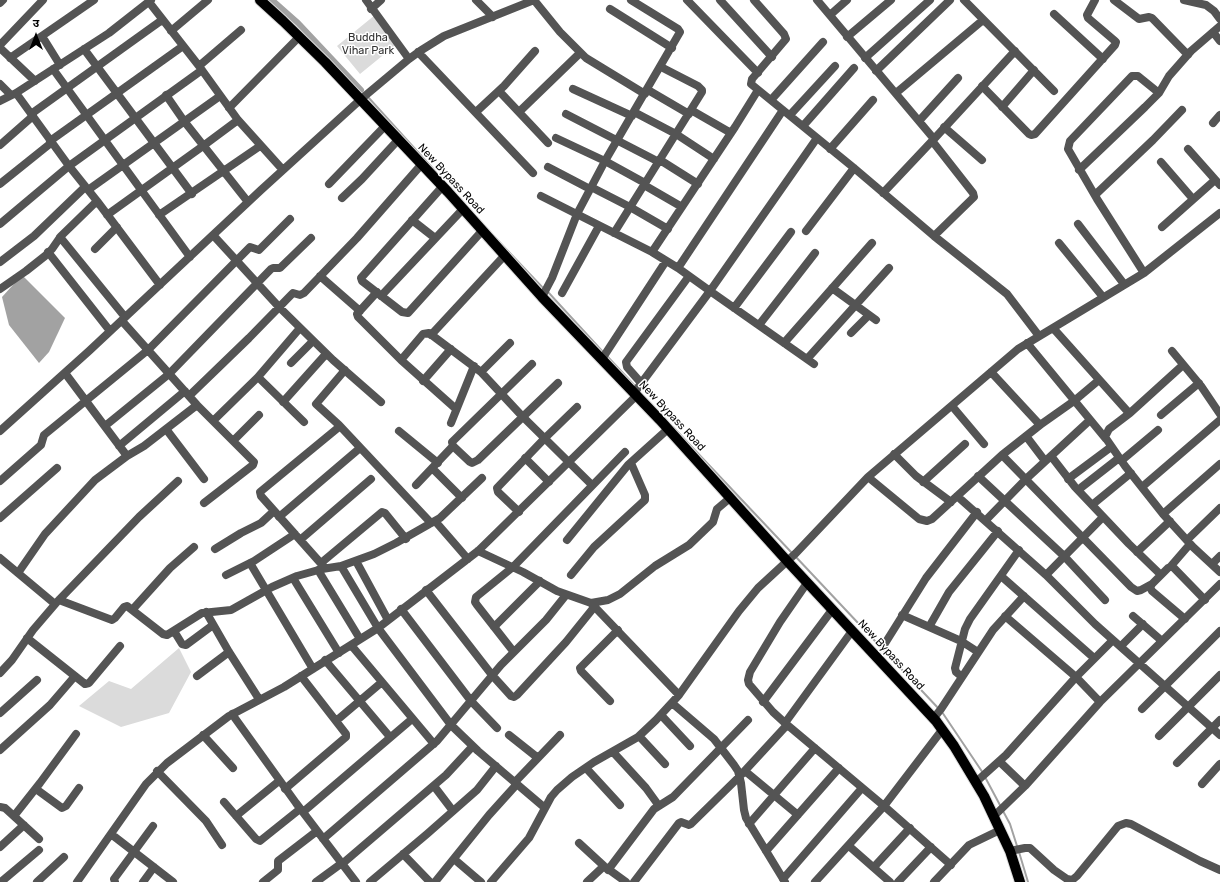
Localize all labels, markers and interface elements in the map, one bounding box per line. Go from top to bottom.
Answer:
north arrow [16,16,56,56]
text: उ [33,17,39,30]
park label: Buddha Vihar Park [342,31,394,57]
street label: New Bypass Road [415,141,487,217]
street label: New Bypass Road [636,378,708,454]
street label: New Bypass Road [855,617,927,693]

